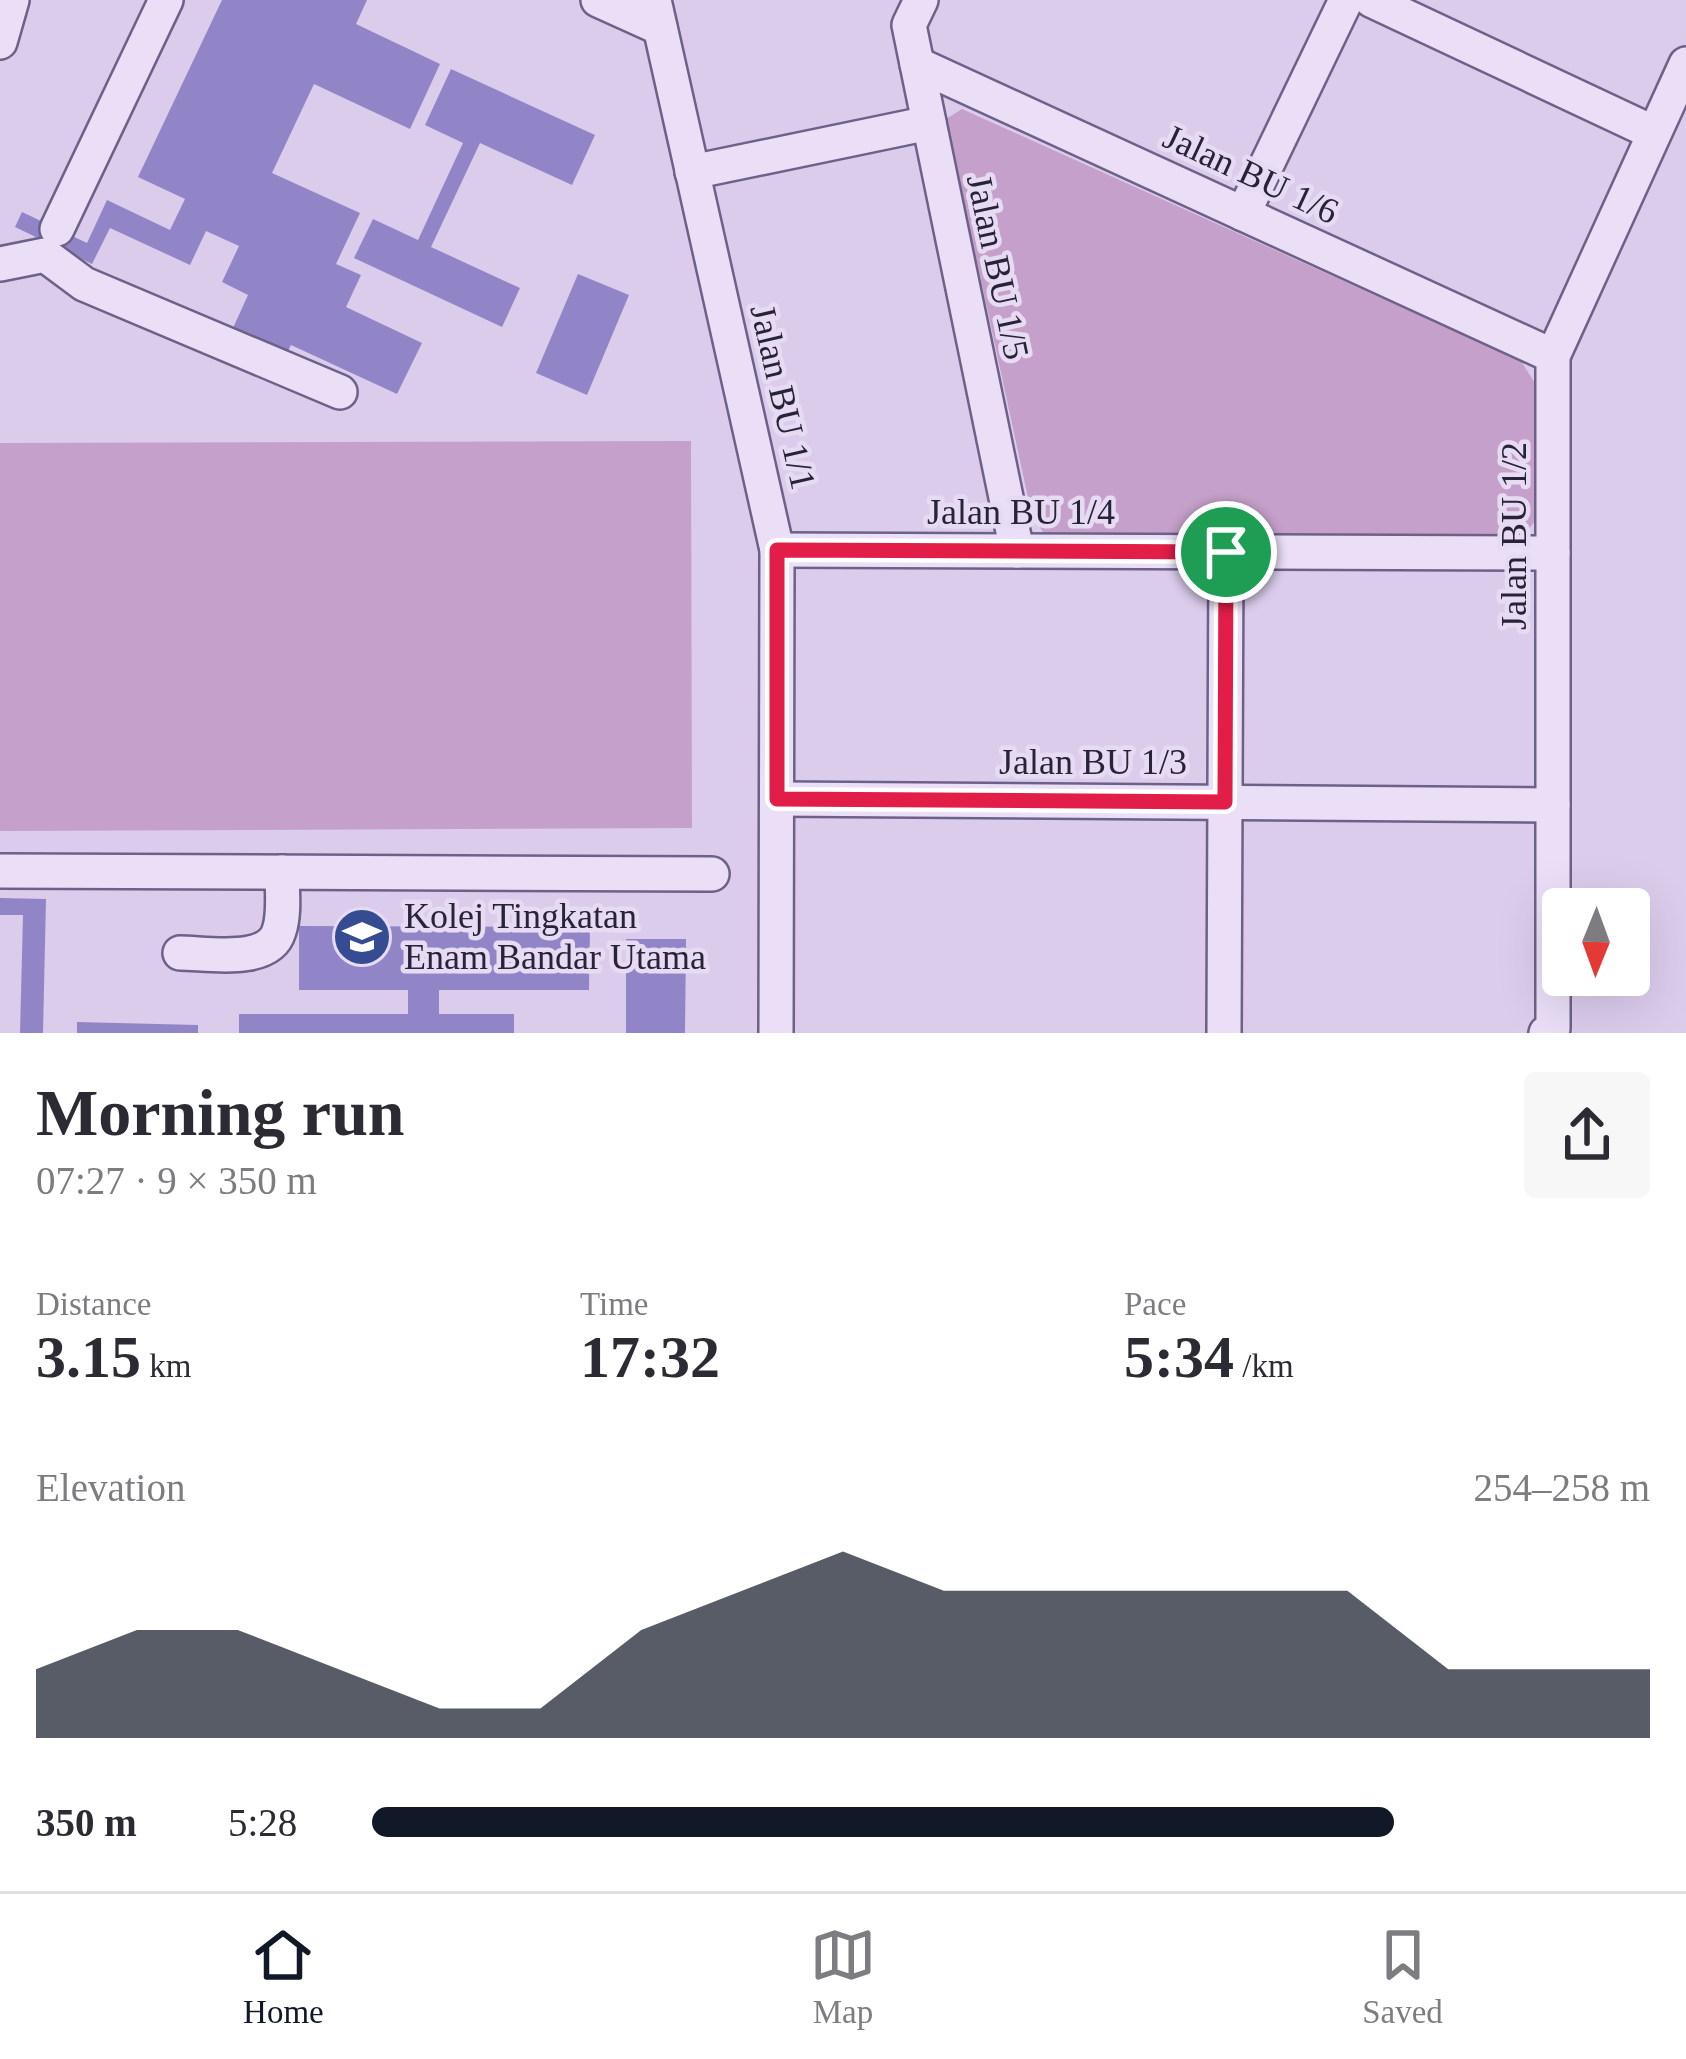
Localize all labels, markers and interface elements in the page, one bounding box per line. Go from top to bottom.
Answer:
street label: Jalan BU 1/6 [1157,116,1345,232]
street label: Jalan BU 1/5 [959,171,1037,363]
street label: Jalan BU 1/1 [742,301,824,493]
street label: Jalan BU 1/2 [1494,442,1534,630]
street label: Jalan BU 1/4 [927,492,1115,532]
pin [1175,501,1277,603]
icon: arrive [1193,519,1259,585]
street label: Jalan BU 1/3 [999,742,1187,782]
north arrow [1542,888,1650,996]
map controls [1542,888,1650,996]
place label: Kolej Tingkatan Enam Bandar Utama [404,896,706,977]
school or university icon: Kolej Tingkatan Enam Bandar Utama [331,906,393,968]
button: share [1524,1072,1650,1198]
text: Morning run [36,1076,405,1149]
text: 07:27 · 9 × 350 m [36,1159,317,1202]
text: Distance [36,1286,151,1322]
text: Time [580,1286,648,1322]
text: Pace [1124,1286,1186,1322]
text: 3.15 [36,1324,141,1390]
text: 17:32 [580,1324,720,1390]
text: 5:34 [1124,1324,1234,1390]
text: km [141,1348,191,1384]
text: /km [1234,1348,1294,1384]
text: Elevation [36,1466,185,1509]
text: 254–258 m [1473,1466,1650,1509]
text: 350 m [36,1801,137,1844]
text: 5:28 [228,1801,297,1844]
tab: Home [243,1922,324,2031]
tab: Map [810,1922,876,2031]
tab: Saved [1362,1922,1443,2031]

